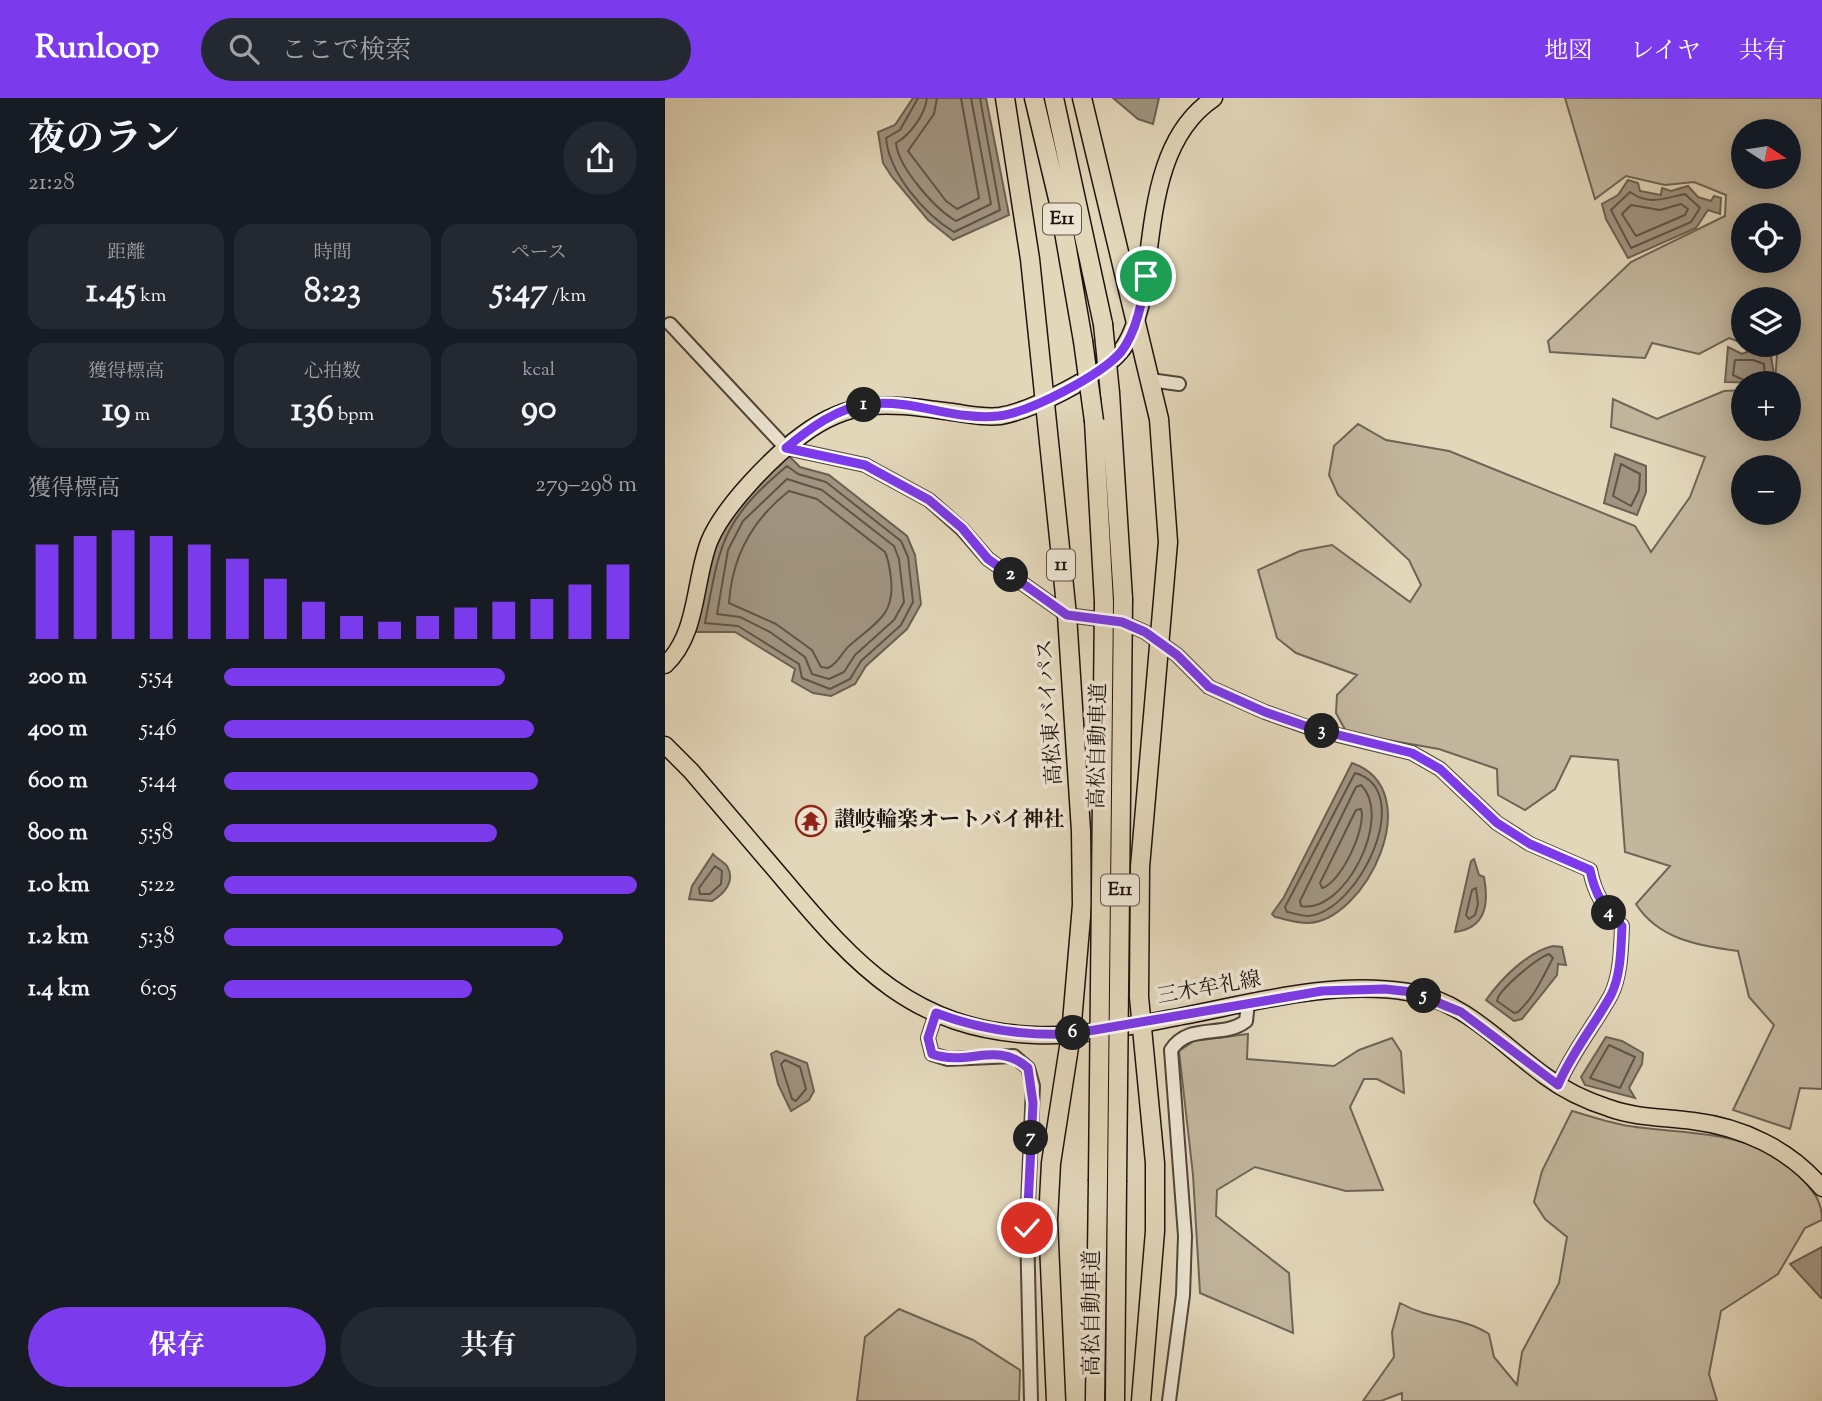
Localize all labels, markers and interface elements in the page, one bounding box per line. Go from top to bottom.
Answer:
search box [201,18,691,81]
text: Runloop [35,25,159,73]
icon: search [225,30,263,68]
text: ここで検索 [281,33,411,70]
text: 地図 [1544,35,1592,69]
text: レイヤ [1630,35,1701,69]
text: 共有 [1739,35,1787,69]
text: 夜のラン [28,114,180,168]
north arrow [1731,119,1801,189]
map controls [1731,119,1801,525]
button: share [563,121,637,195]
text: 21:28 [28,167,75,200]
road number: E11 [1043,203,1081,234]
button: locate [1731,203,1801,273]
text: 距離 [107,240,145,267]
text: 時間 [313,240,352,267]
text: ペース [511,240,567,267]
pin [1116,246,1176,306]
icon: arrive [1127,257,1165,295]
text: 1.45 [86,267,136,318]
text: 8:23 [304,267,361,318]
text: 5:47 [491,267,548,318]
text: km [136,283,166,310]
text: /km [548,283,586,310]
button: layers [1731,287,1801,357]
text: kcal [522,357,555,384]
text: 獲得標高 [88,359,164,386]
text: 心拍数 [304,359,361,386]
button: + [1731,371,1801,441]
text: 90 [521,384,557,435]
text: 19 [102,386,131,437]
text: 136 [291,386,334,437]
pin: 1 [847,388,881,422]
text: 1 [860,391,867,418]
text: m [131,402,150,429]
text: bpm [334,402,374,429]
button: − [1731,455,1801,525]
text: 279–298 m [535,469,637,502]
text: 獲得標高 [28,473,120,506]
road number: 11 [1047,550,1075,580]
pin: 2 [993,558,1029,592]
text: 2 [1006,561,1015,588]
street label: 高松東バイパス [1031,638,1071,786]
text: 200 m [28,661,87,694]
text: 5:54 [140,661,173,694]
street label: 高松自動車道 [1083,683,1115,809]
text: 400 m [28,713,88,746]
text: 5:46 [140,713,177,746]
pin: 3 [1305,714,1339,748]
text: 3 [1318,717,1325,744]
text: 600 m [28,765,88,798]
text: 5:44 [140,765,177,798]
temple icon: 讃岐輪楽オートバイ神社 [794,804,828,838]
place label: 讃岐輪楽オートバイ神社 [834,806,1065,836]
text: 800 m [28,817,88,850]
text: 5:58 [140,817,173,850]
text: 1.0 km [28,869,90,902]
text: 5:22 [140,869,175,902]
road number: E11 [1101,874,1139,905]
pin: 4 [1591,896,1627,930]
text: 4 [1604,899,1613,926]
text: 1.2 km [28,921,89,954]
text: 5:38 [140,921,175,954]
street label: 三木牟礼線 [1155,965,1263,1013]
text: 1.4 km [28,973,90,1006]
text: 6:05 [140,973,177,1006]
pin: 5 [1407,978,1441,1014]
text: 5 [1420,982,1427,1009]
pin: 6 [1055,1016,1091,1051]
text: 6 [1068,1019,1077,1046]
pin: 7 [1013,1121,1049,1156]
text: 7 [1026,1124,1035,1151]
pin [997,1198,1057,1258]
icon: check [1008,1209,1046,1247]
street label: 高松自動車道 [1078,1250,1108,1376]
button: 保存 [28,1307,326,1387]
button: 共有 [340,1307,637,1387]

